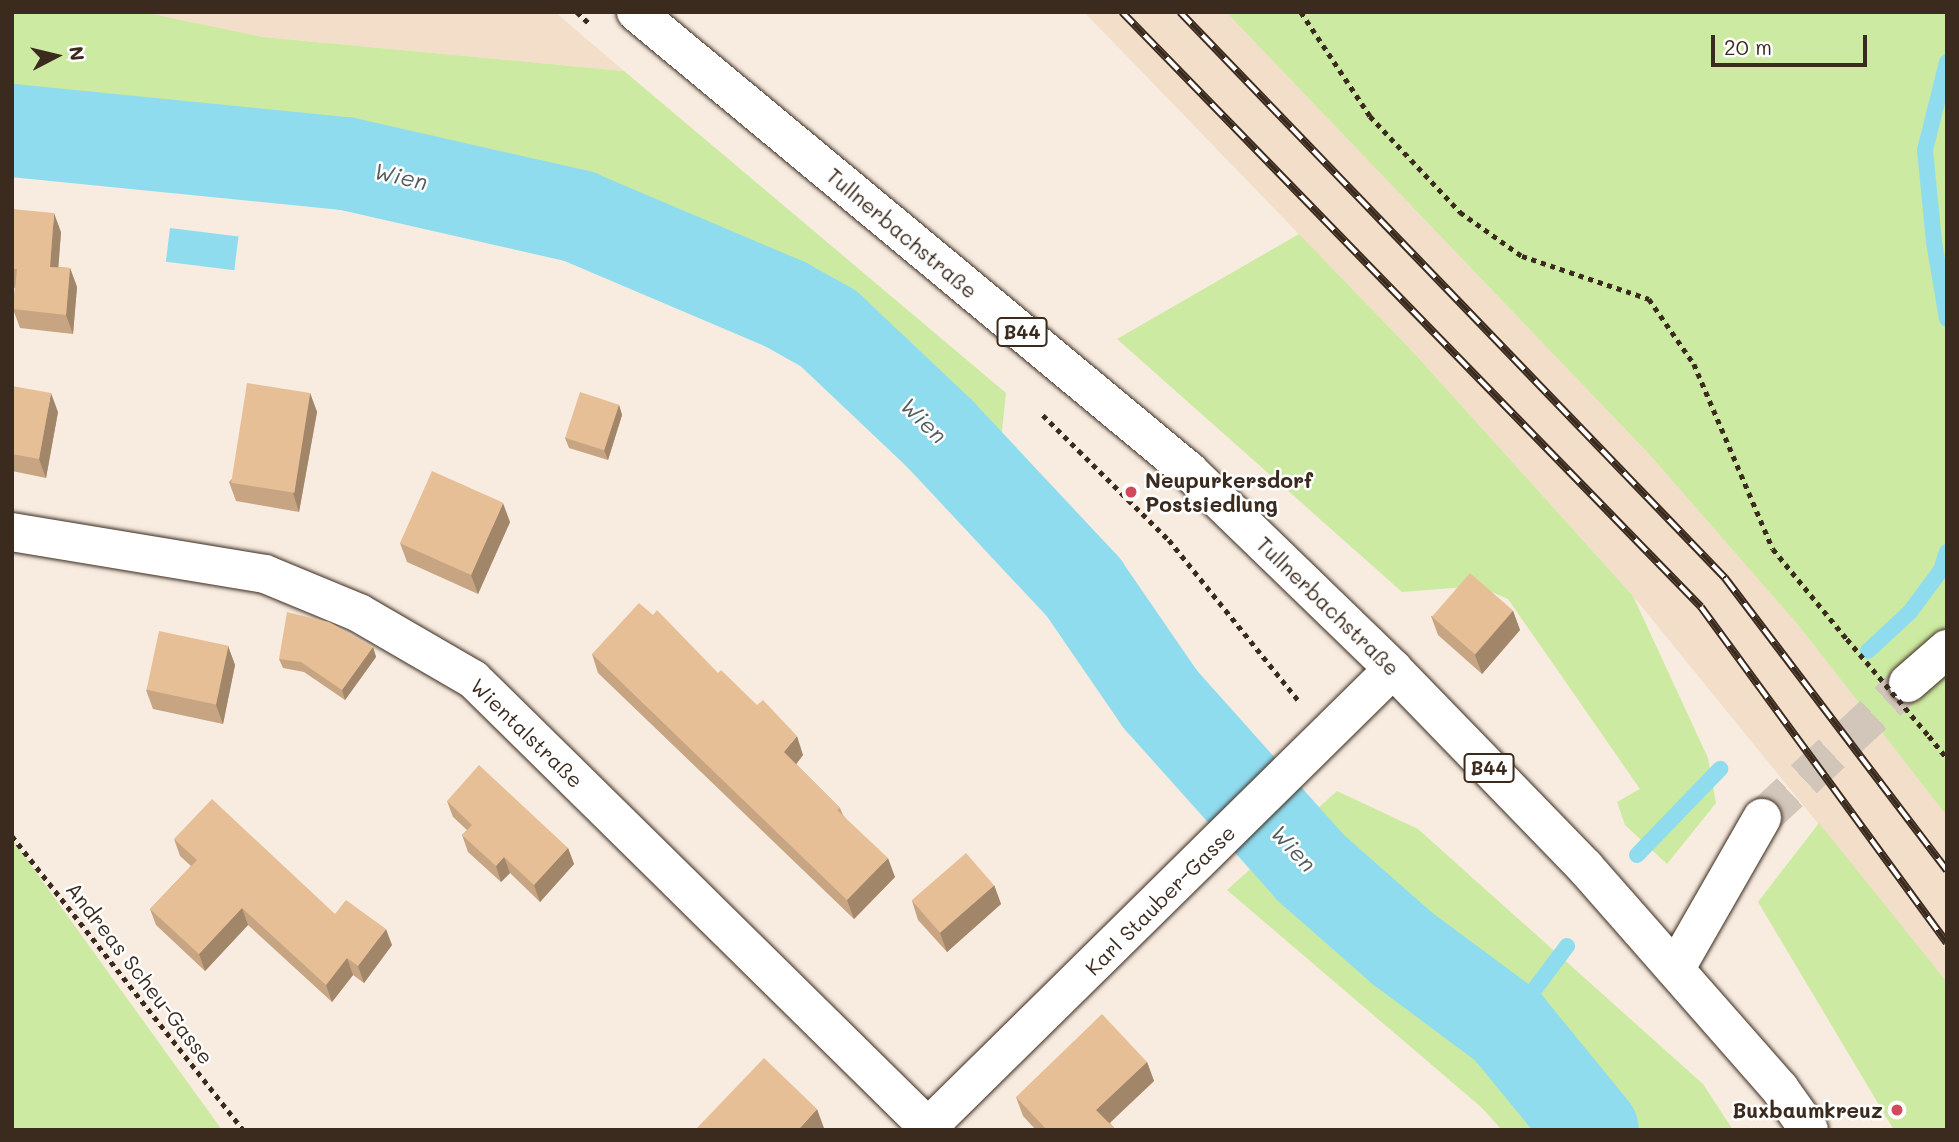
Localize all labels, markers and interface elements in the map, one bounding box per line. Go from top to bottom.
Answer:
north arrow [21,21,91,91]
scale bar [1714,21,1870,65]
text: 20 m [1724,33,1772,60]
text: N [64,45,91,62]
water label: Wien [371,156,431,196]
street label: Tullnerbachstraße [822,163,982,303]
road number: B44 [996,316,1048,348]
water label: Wien [895,391,953,449]
place label: Neupurkersdorf Postsiedlung [1145,467,1313,517]
marker: Neupurkersdorf Postsiedlung [1123,484,1139,500]
street label: Tullnerbachstraße [1251,531,1405,681]
street label: Wientalstraße [466,673,588,793]
road number: B44 [1463,752,1515,783]
water label: Wien [1265,819,1323,877]
street label: Karl Stauber-Gasse [1080,820,1240,980]
street label: Andreas Scheu-Gasse [61,877,219,1069]
place label: Buxbaumkreuz [1732,1097,1883,1123]
marker: Buxbaumkreuz [1889,1102,1905,1118]

